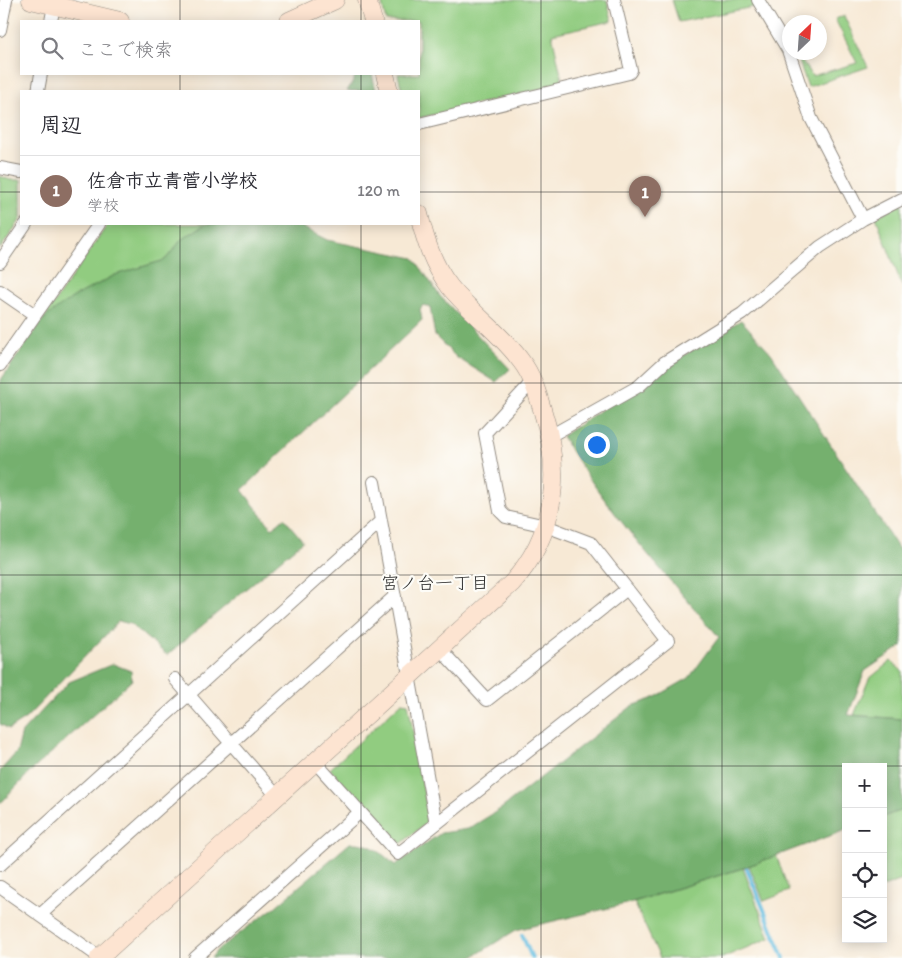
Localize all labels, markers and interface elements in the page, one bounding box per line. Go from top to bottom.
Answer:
north arrow [782,15,827,60]
search box [20,20,420,75]
icon: search [38,34,66,62]
text: ここで検索 [78,38,173,61]
text: 周辺 [40,112,82,137]
text: 佐倉市立青菅小学校 [87,169,258,192]
pin: 1 [629,176,661,217]
text: 1 [52,181,60,200]
text: 120 m [357,181,400,200]
text: 学校 [87,196,119,215]
your location [584,432,610,458]
district label: 宮ノ台一丁目 [381,572,489,594]
map controls [842,763,887,943]
button: + [842,763,887,808]
button: − [842,808,887,853]
button: locate [842,853,887,898]
button: layers [842,898,887,943]

